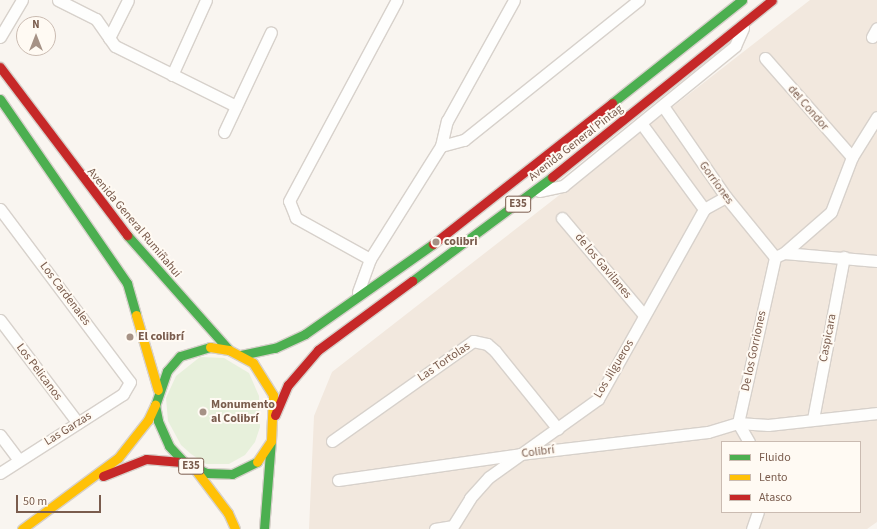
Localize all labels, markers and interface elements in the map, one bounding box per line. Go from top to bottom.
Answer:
north arrow [16,16,56,56]
text: N [32,17,40,32]
street label: del Condor [784,82,832,134]
street label: Avenida General Pintag [526,102,626,184]
street label: Gorriones [696,159,736,207]
street label: Avenida General Rumiñahui [84,165,184,281]
road number: E35 [505,195,531,213]
street label: de los Gavilanes [572,230,634,302]
place label: colibri [444,235,478,249]
marker: colibri [431,237,441,247]
street label: Los Cardenales [36,259,94,329]
street label: De los Gorriones [738,309,770,393]
street label: Caspicara [816,313,840,363]
place label: El colibrí [138,330,184,344]
marker: El colibrí [125,332,135,342]
street label: Los Jilgueros [591,337,637,401]
street label: Las Tortolas [415,339,473,385]
street label: Los Pelicanos [13,341,65,403]
place label: Monumento al Colibrí [211,398,275,426]
marker: Monumento al Colibrí [198,407,208,417]
street label: Las Garzas [42,409,94,449]
legend [721,441,861,513]
street label: Colibrí [521,443,555,461]
text: Fluido [759,449,791,466]
road number: E35 [178,457,204,475]
text: Lento [759,469,788,486]
scale bar [18,487,103,513]
text: Atasco [759,489,792,506]
text: 50 m [23,493,47,510]

